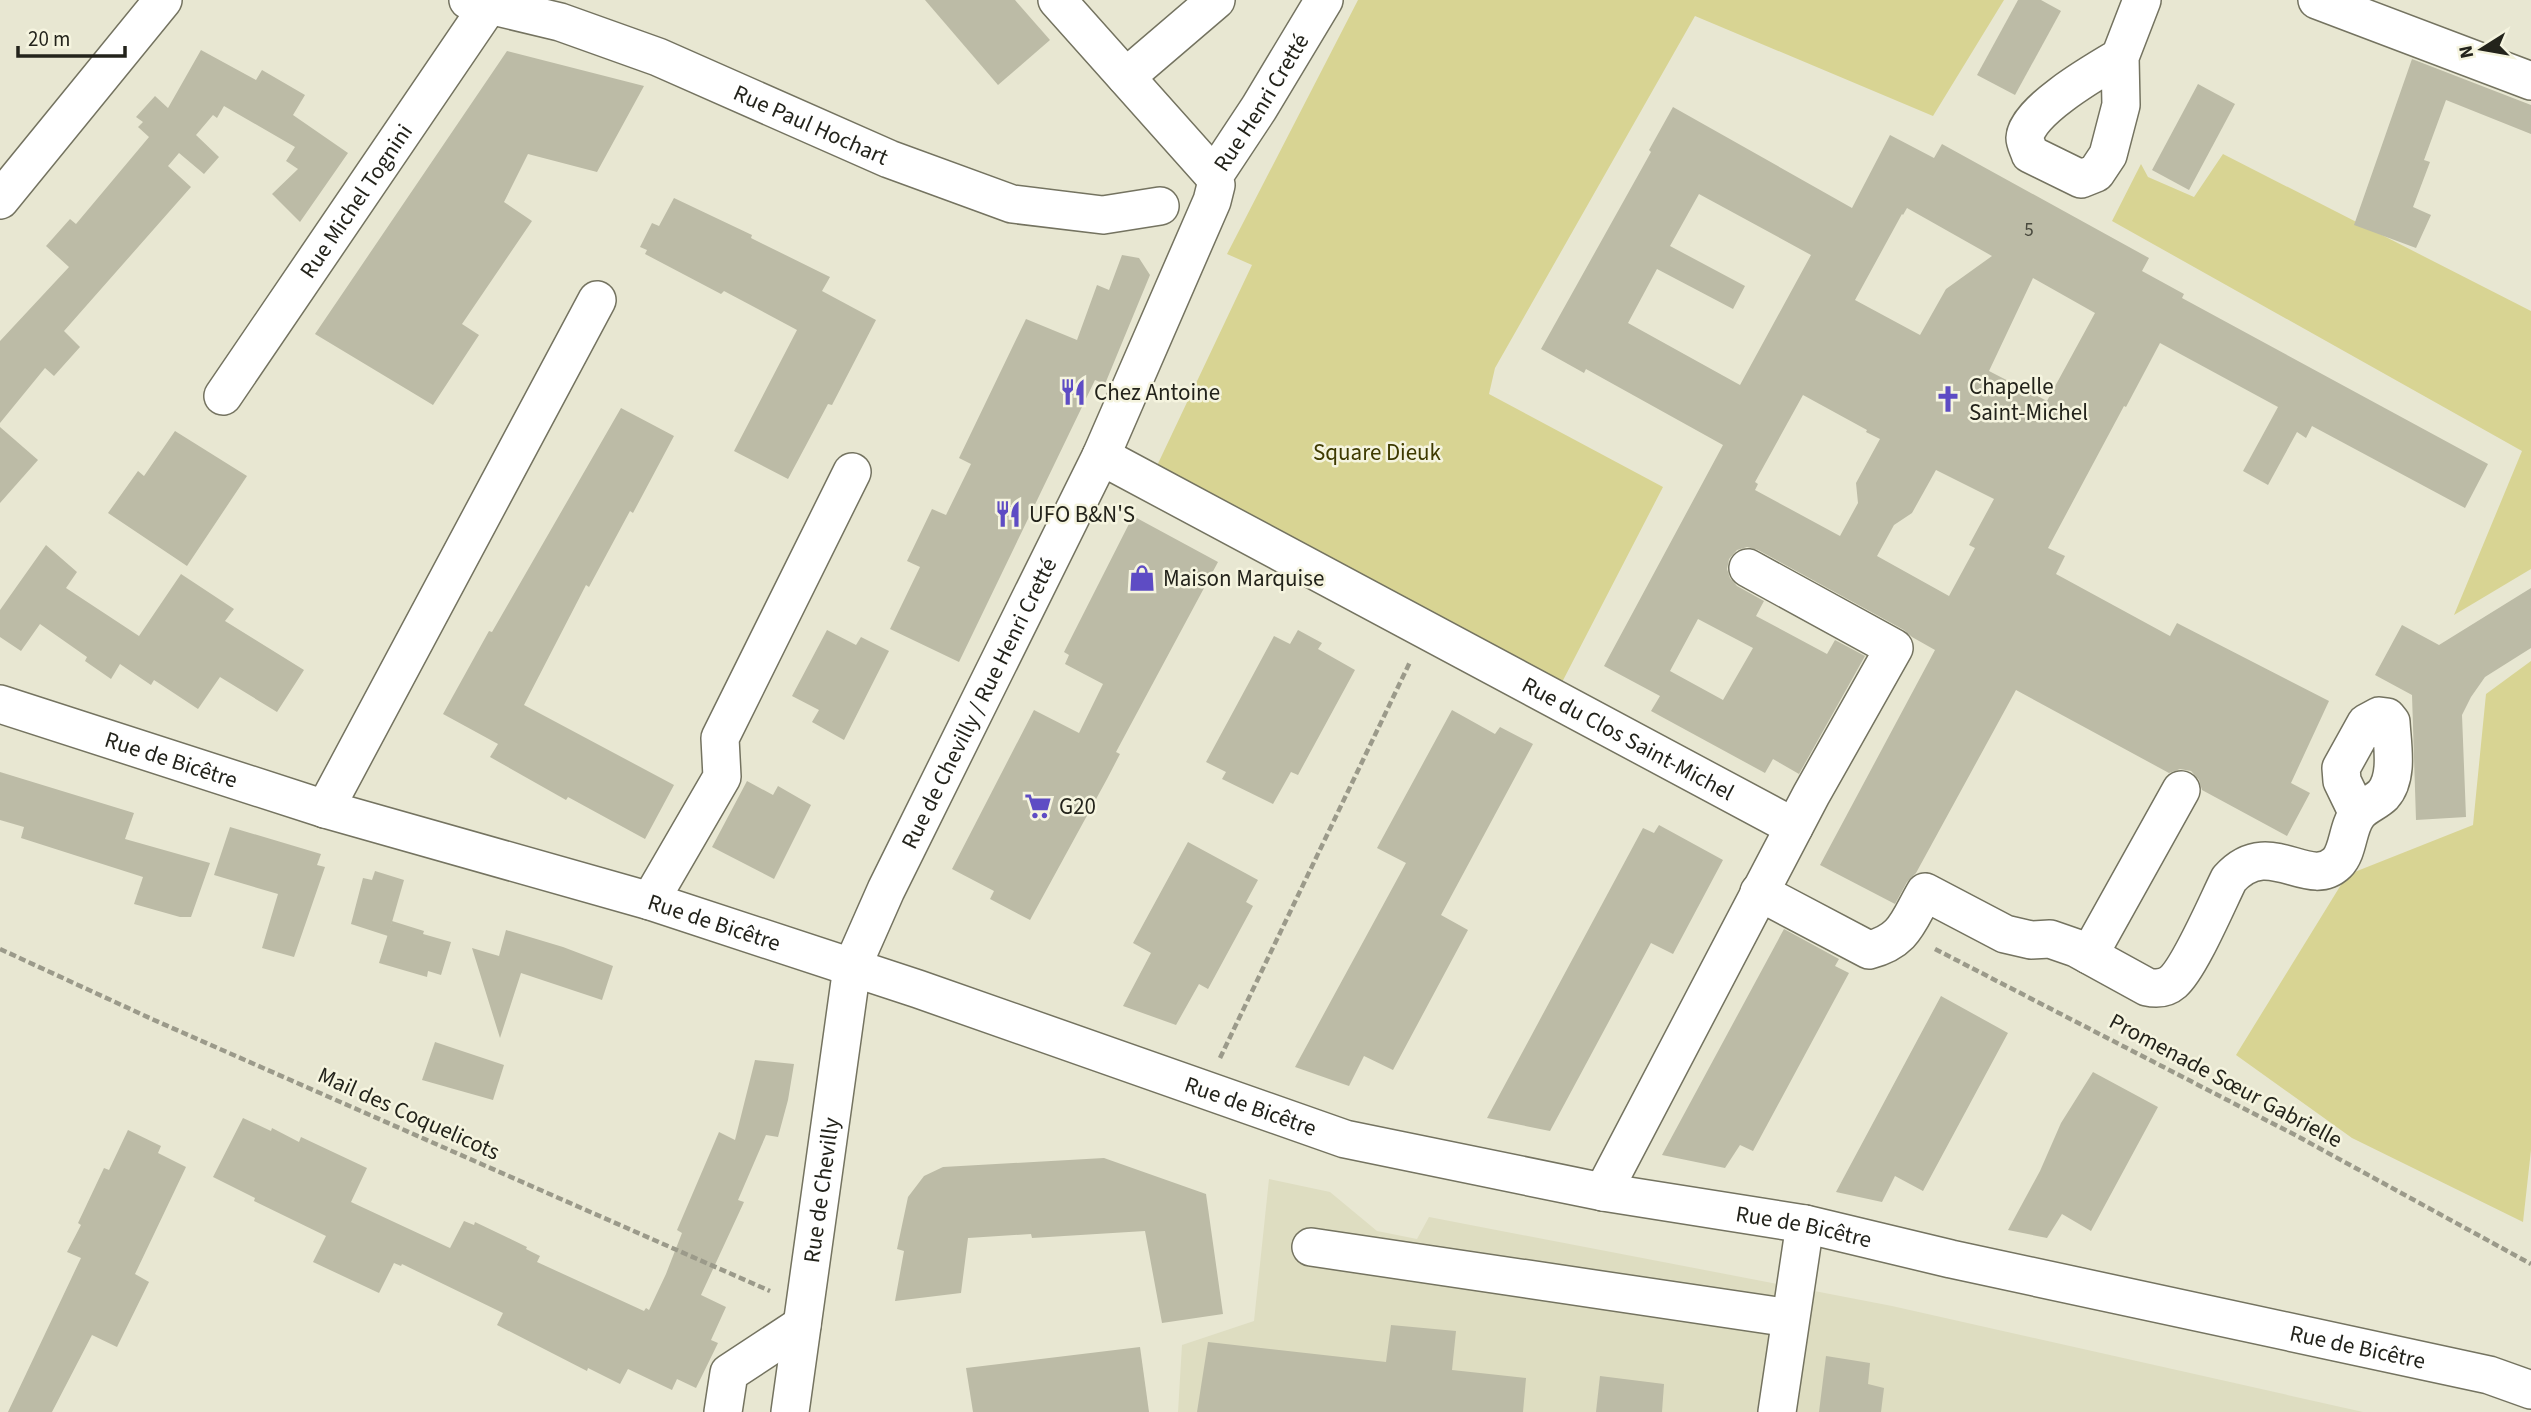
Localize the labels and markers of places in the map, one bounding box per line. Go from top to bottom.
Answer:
place label: Chapelle Saint-Michel [1969,370,2088,429]
place label: Chez Antoine [1094,376,1220,409]
restaurant icon: Chez Antoine [1058,377,1088,407]
church icon: Chapelle Saint-Michel [1933,384,1963,414]
place label: UFO B&N'S [1029,498,1135,531]
restaurant icon: UFO B&N'S [993,499,1023,529]
place label: Maison Marquise [1163,562,1324,595]
shop icon: Maison Marquise [1127,563,1157,593]
place label: G20 [1059,790,1096,823]
supermarket icon: G20 [1023,791,1053,821]

